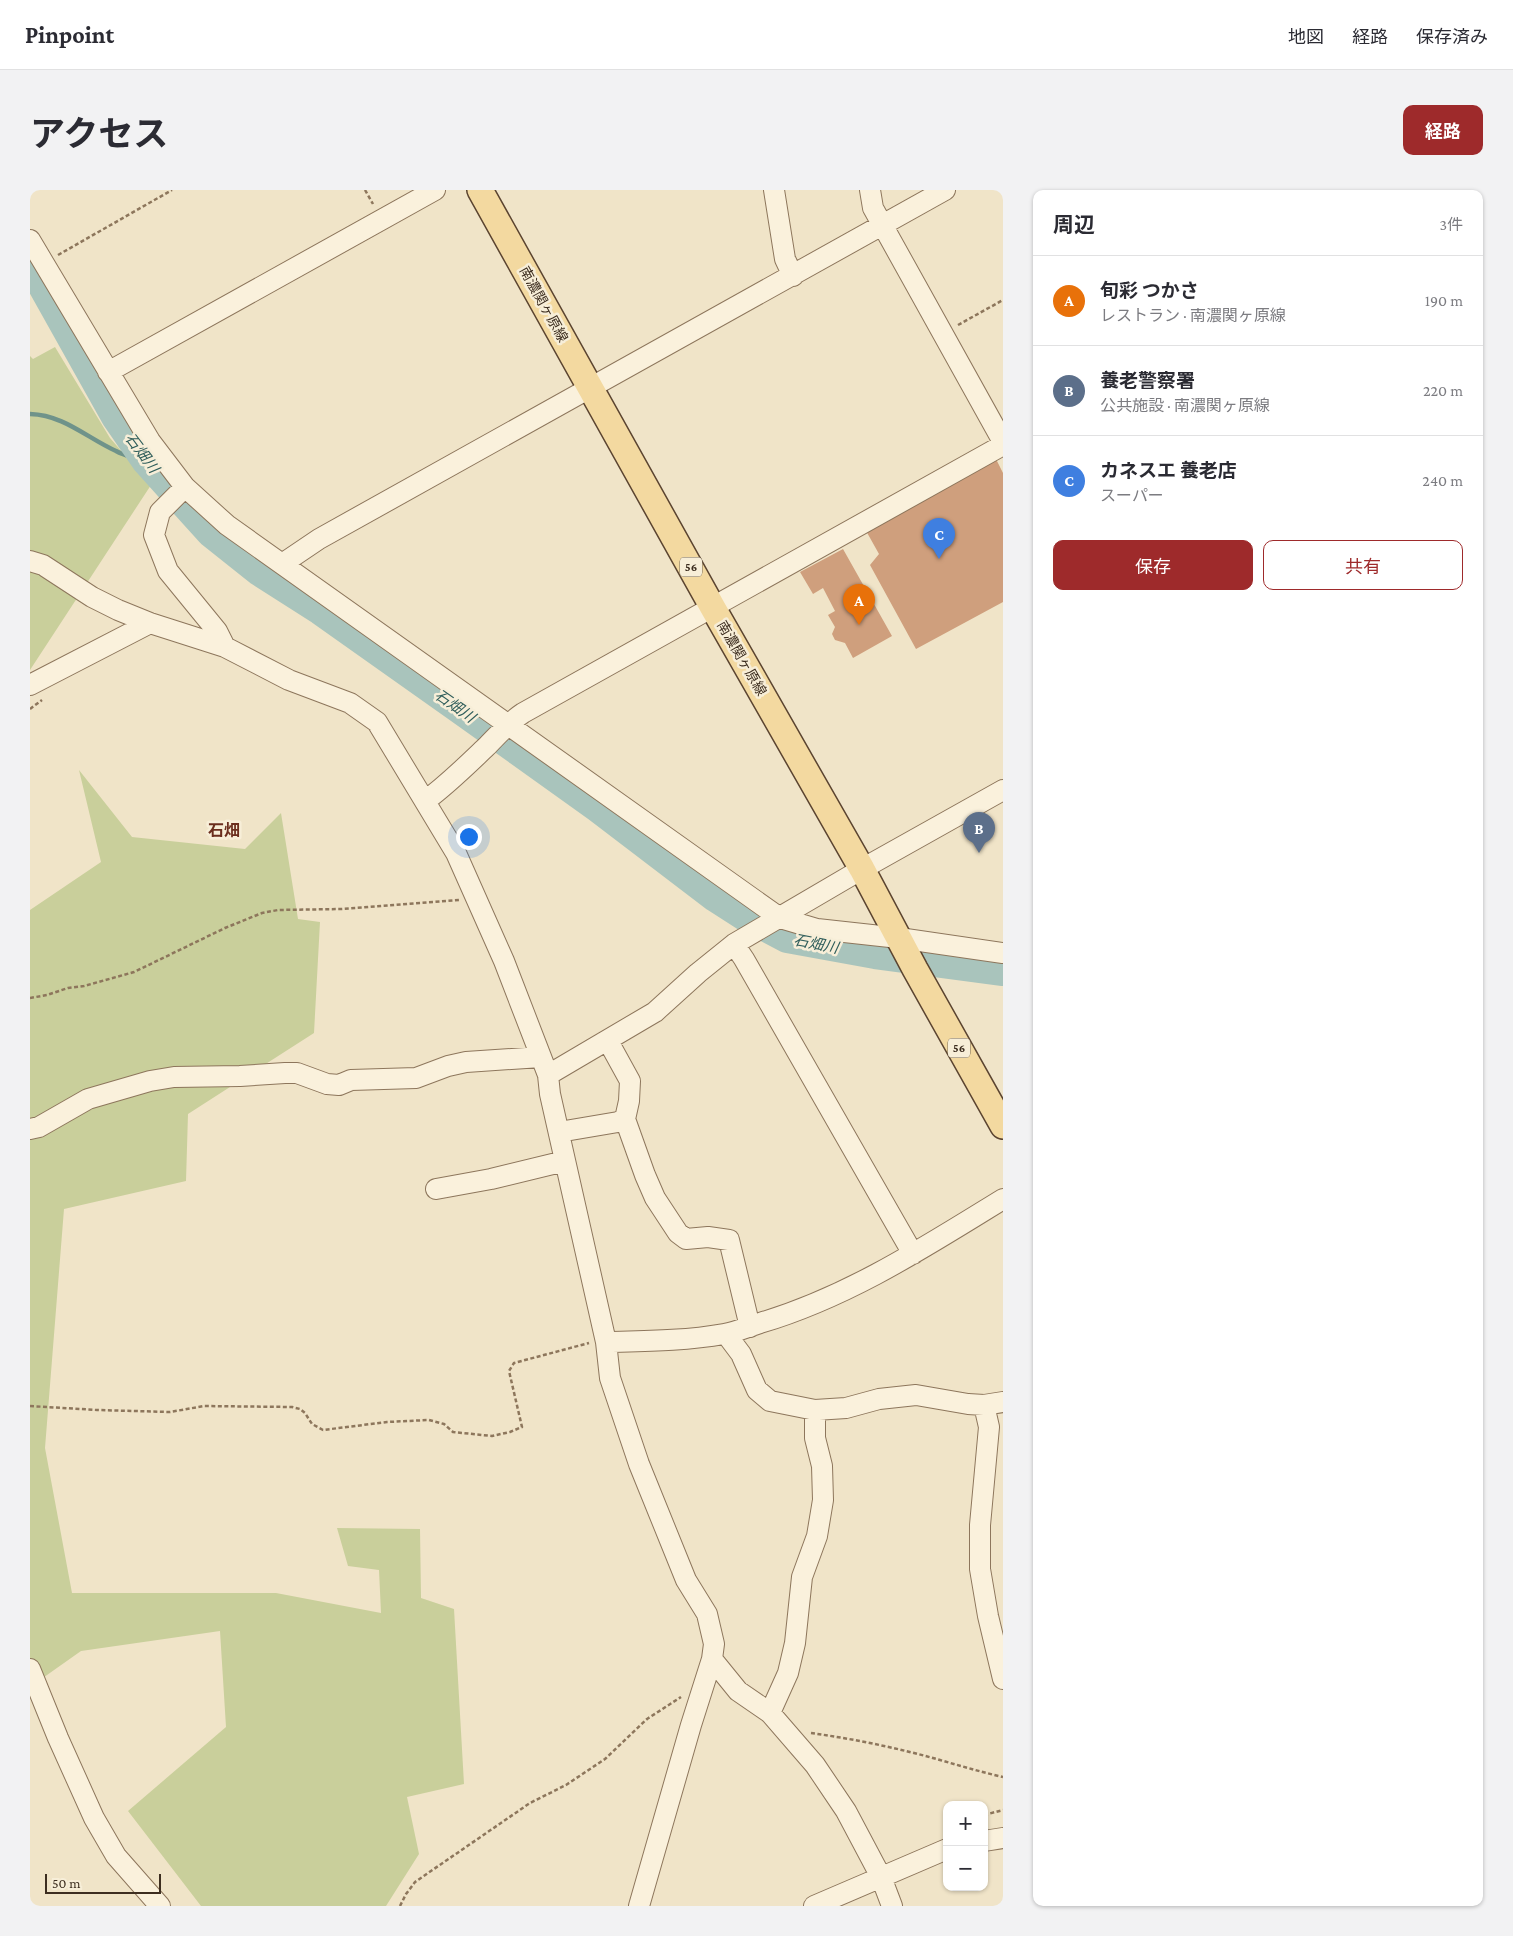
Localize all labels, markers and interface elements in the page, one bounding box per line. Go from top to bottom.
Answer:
text: Pinpoint [25,21,114,48]
text: 地図 [1288,27,1324,47]
text: 経路 [1352,27,1388,47]
text: 保存済み [1416,27,1488,47]
button: 経路 [1403,105,1483,155]
text: アクセス [30,115,168,154]
text: 周辺 [1053,213,1095,237]
text: 3件 [1439,216,1463,233]
street label: 南濃関ヶ原線 [517,263,571,345]
text: 旬彩 つかさ [1100,280,1199,301]
text: A [1064,292,1074,309]
text: 190 m [1425,292,1463,309]
text: レストラン · 南濃関ヶ原線 [1100,307,1286,324]
text: 養老警察署 [1100,370,1195,391]
text: B [1064,382,1074,399]
text: 220 m [1423,382,1463,399]
text: 公共施設 · 南濃関ヶ原線 [1100,397,1270,414]
water label: 石畑川 [122,430,163,477]
text: カネスエ 養老店 [1100,460,1237,481]
text: C [1064,472,1074,489]
text: 240 m [1422,472,1463,489]
text: スーパー [1100,487,1164,504]
pin: C [923,518,955,559]
button: 保存 [1053,540,1253,590]
button: 共有 [1263,540,1463,590]
road number: 56 [680,558,702,577]
pin: A [843,584,875,625]
street label: 南濃関ヶ原線 [714,618,770,698]
water label: 石畑川 [432,687,480,727]
pin: B [963,812,995,853]
district label: 石畑 [208,822,240,839]
your location [456,824,482,850]
water label: 石畑川 [792,932,842,957]
road number: 56 [948,1038,970,1058]
map controls [943,1801,988,1891]
button: + [943,1801,988,1846]
button: − [943,1846,988,1891]
scale bar [45,1871,161,1894]
text: 50 m [52,1875,80,1891]

